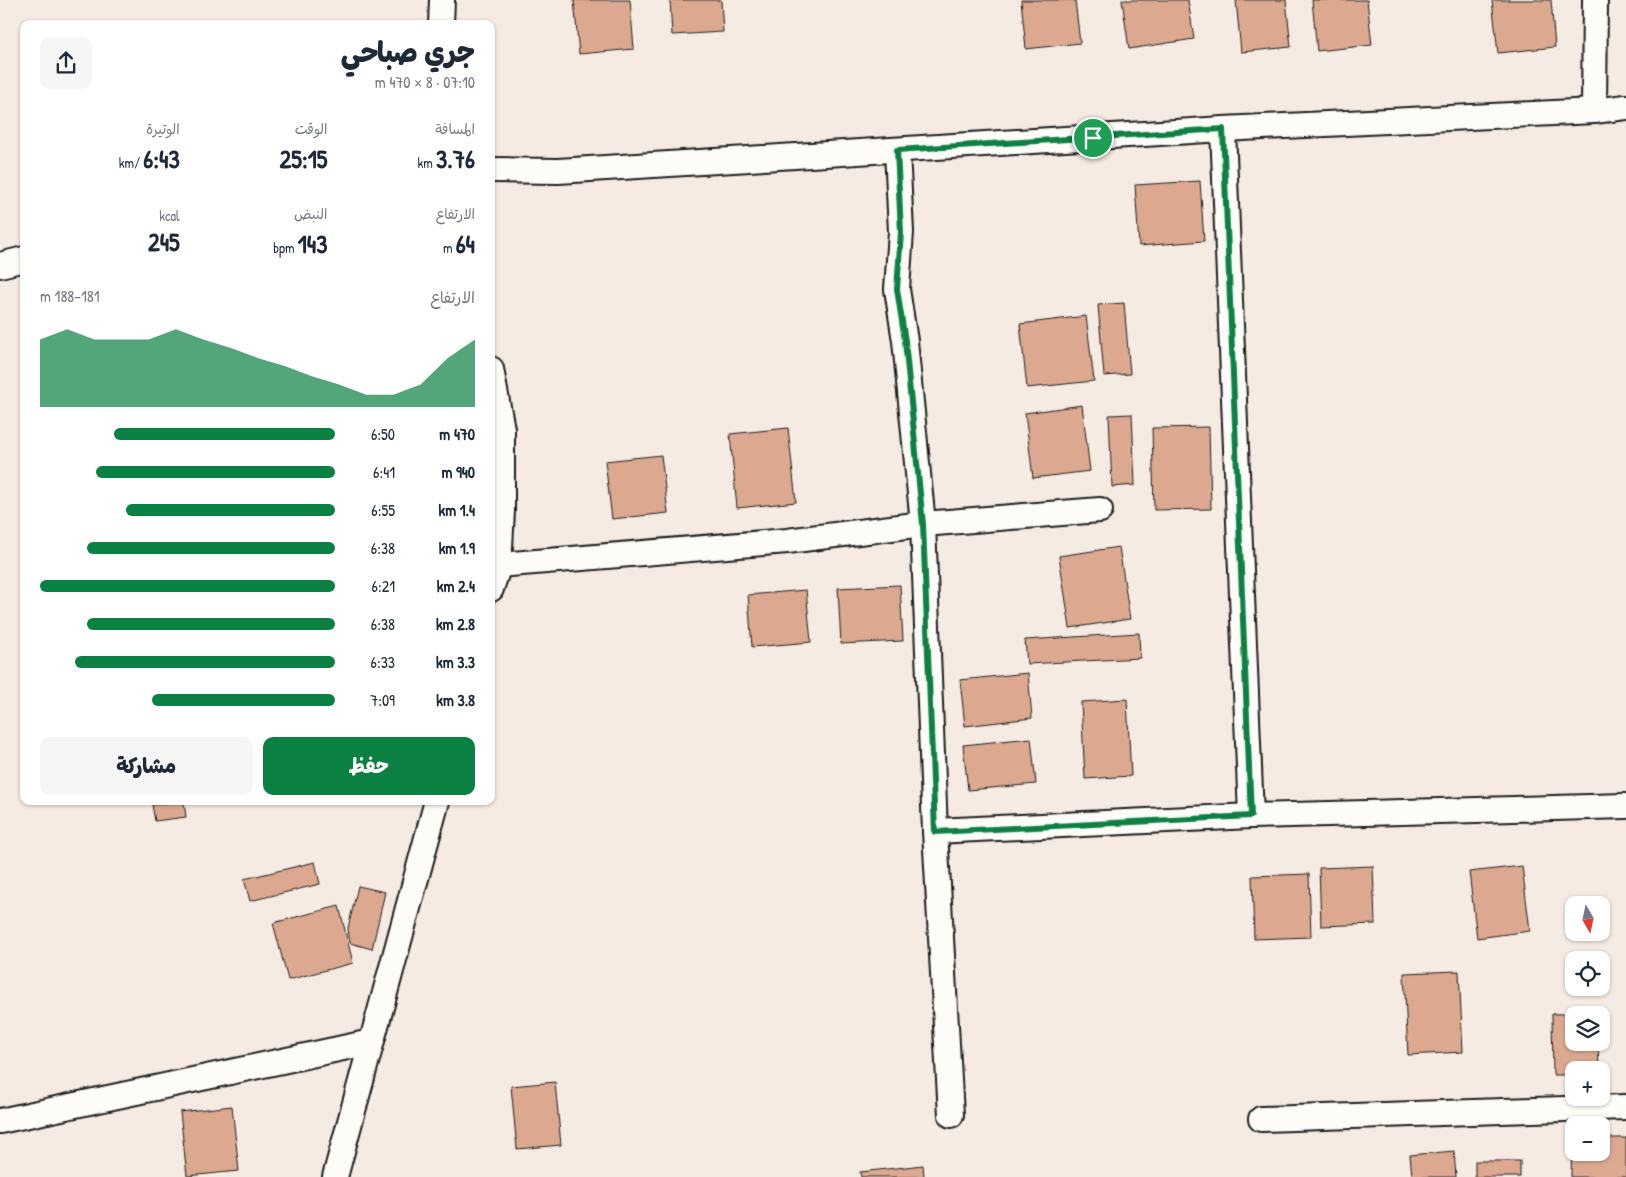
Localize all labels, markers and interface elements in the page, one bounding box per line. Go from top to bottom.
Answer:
text: جري صباحي [341,33,475,71]
button: share [40,37,92,89]
text: 07:10 · 8 × 470 m [375,71,475,93]
pin [1072,117,1114,159]
text: الوتيرة [146,119,180,138]
text: الوقت [295,119,327,138]
text: المسافة [435,119,475,138]
icon: arrive [1079,124,1107,152]
text: 6:43 [143,142,180,176]
text: 25:15 [280,142,327,176]
text: 3.76 [436,142,475,176]
text: /km [119,153,143,172]
text: km [418,153,436,172]
text: النبض [294,204,327,223]
text: الارتفاع [436,204,475,223]
text: kcal [159,206,180,225]
text: 245 [148,225,180,259]
text: 143 [298,227,327,261]
text: 64 [456,227,475,261]
text: bpm [273,238,298,257]
text: m [443,238,456,257]
text: 181–188 m [40,285,100,307]
text: الارتفاع [430,286,475,308]
text: 6:50 [371,423,395,445]
text: 470 m [439,423,475,445]
text: 6:41 [373,461,395,483]
text: 940 m [441,461,475,483]
text: 6:55 [371,499,395,521]
text: 1.4 km [439,499,475,521]
text: 6:38 [371,537,395,559]
text: 1.9 km [439,537,475,559]
text: 6:21 [372,575,395,597]
text: 2.4 km [437,575,475,597]
text: 6:38 [371,613,395,635]
text: 2.8 km [436,613,475,635]
text: 6:33 [371,651,395,673]
text: 3.3 km [436,651,475,673]
text: 7:09 [370,689,395,711]
text: 3.8 km [436,689,475,711]
button: مشاركة [40,737,253,795]
button: حفظ [263,737,475,795]
north arrow [1565,896,1610,941]
map controls [1565,896,1610,1161]
button: locate [1565,951,1610,996]
button: layers [1565,1006,1610,1051]
button: + [1565,1061,1610,1106]
button: − [1565,1116,1610,1161]

